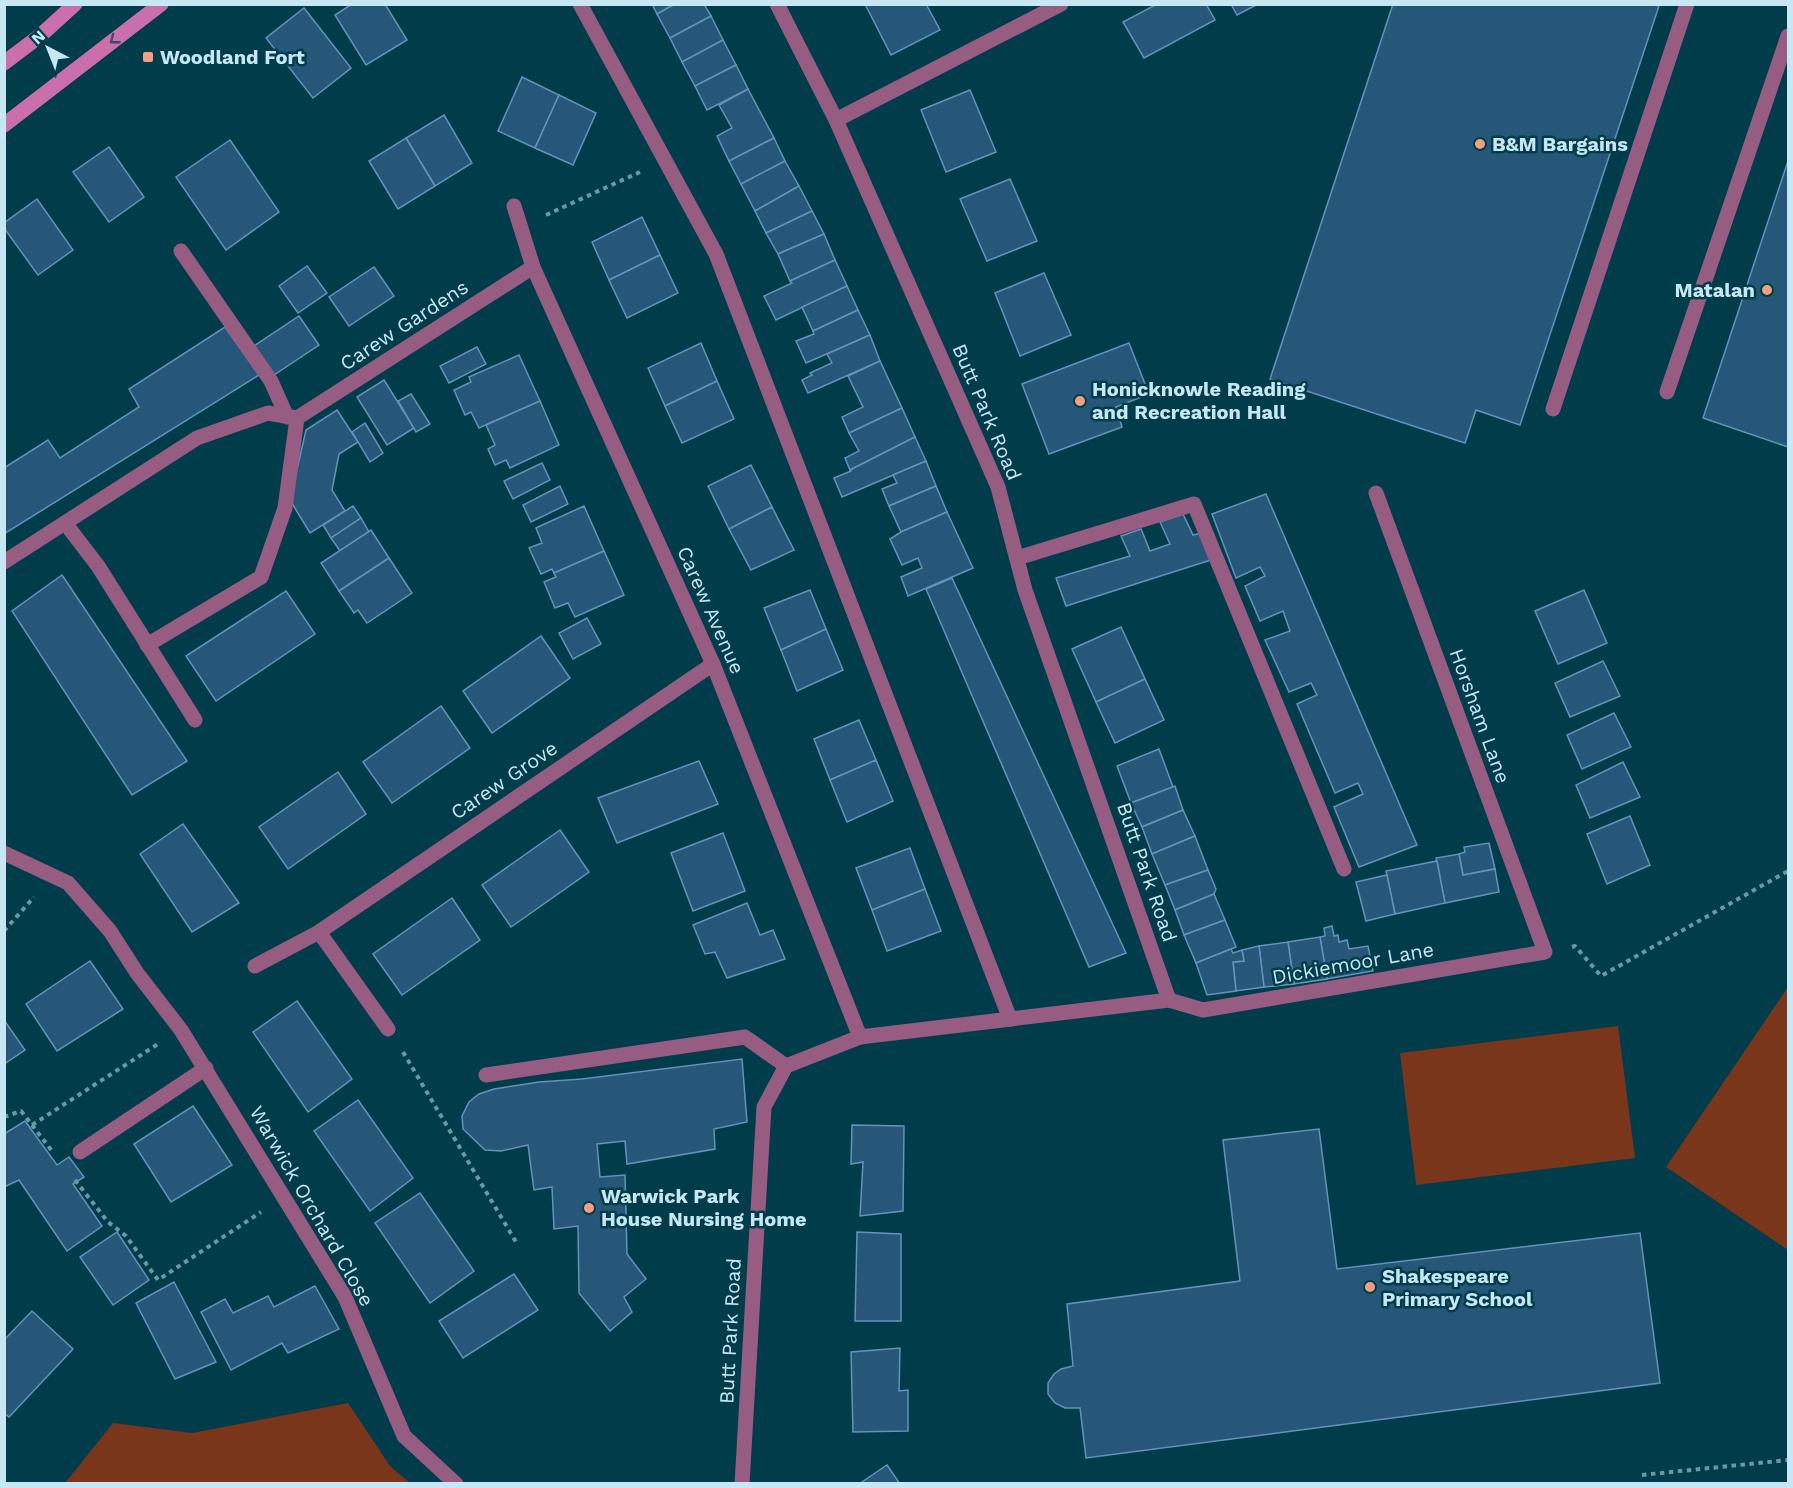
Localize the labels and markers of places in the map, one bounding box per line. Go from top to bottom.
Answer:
place label: Woodland Fort [160,45,305,69]
marker: Woodland Fort [141,50,155,64]
place label: B&M Bargains [1492,132,1628,156]
marker: B&M Bargains [1473,137,1487,151]
place label: Matalan [1675,278,1755,302]
marker: Matalan [1760,283,1774,297]
place label: Honicknowle Reading and Recreation Hall [1092,377,1306,424]
marker: Honicknowle Reading and Recreation Hall [1073,394,1087,408]
place label: Warwick Park House Nursing Home [601,1184,807,1231]
marker: Warwick Park House Nursing Home [582,1201,596,1215]
place label: Shakespeare Primary School [1382,1264,1533,1311]
marker: Shakespeare Primary School [1363,1280,1377,1294]

